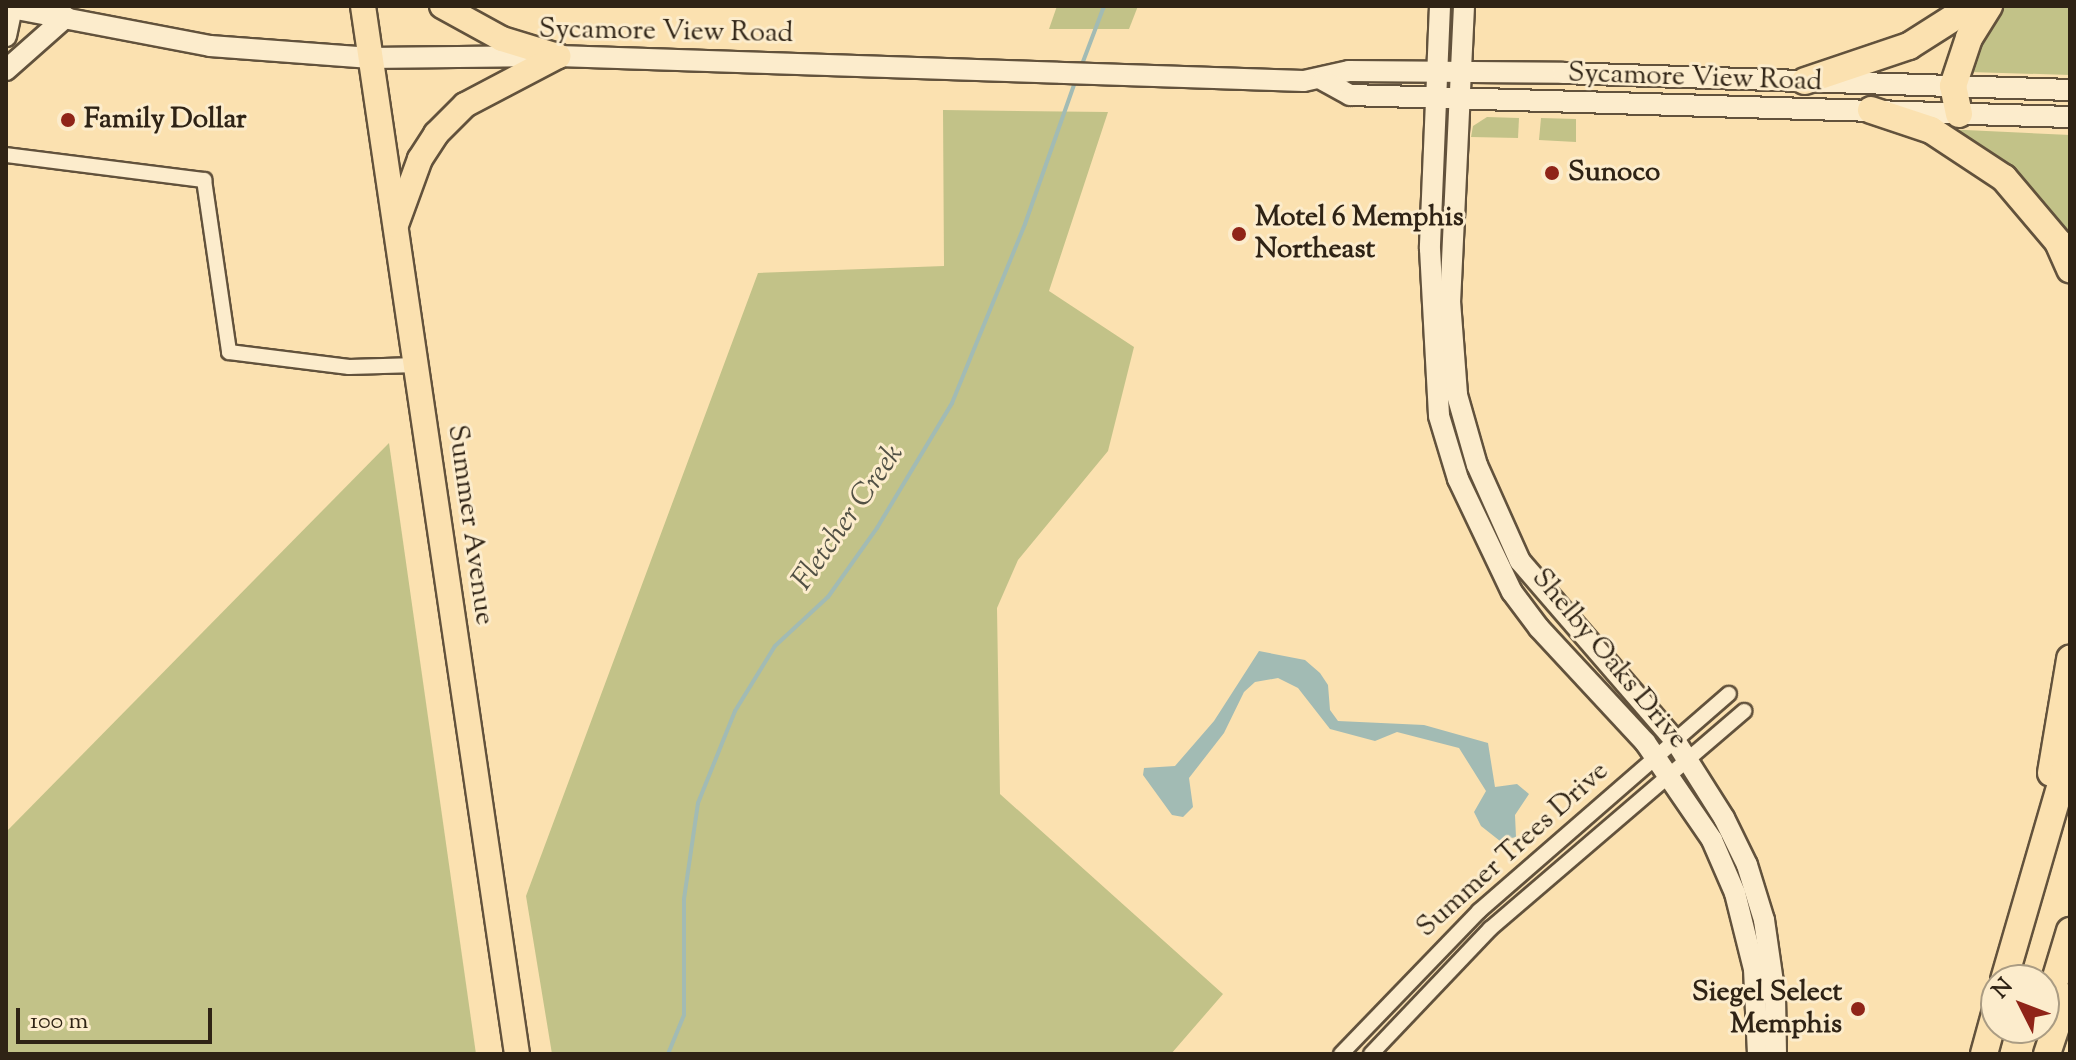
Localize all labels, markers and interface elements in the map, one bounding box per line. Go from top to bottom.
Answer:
street label: Sycamore View Road [538,13,794,51]
street label: Sycamore View Road [1567,57,1823,99]
place label: Family Dollar [84,103,247,137]
marker: Family Dollar [59,111,77,129]
place label: Sunoco [1568,156,1660,190]
marker: Sunoco [1543,164,1561,182]
place label: Motel 6 Memphis Northeast [1255,201,1464,267]
marker: Motel 6 Memphis Northeast [1230,225,1248,243]
street label: Summer Avenue [439,423,501,627]
water label: Fletcher Creek [785,438,913,598]
street label: Shelby Oaks Drive [1524,562,1694,756]
street label: Summer Trees Drive [1410,755,1616,945]
north arrow [1980,964,2060,1044]
text: N [1986,972,2021,1007]
place label: Siegel Select Memphis [1692,976,1842,1042]
scale bar [20,992,216,1042]
marker: Siegel Select Memphis [1849,1000,1867,1018]
text: 100 m [30,1005,88,1039]

